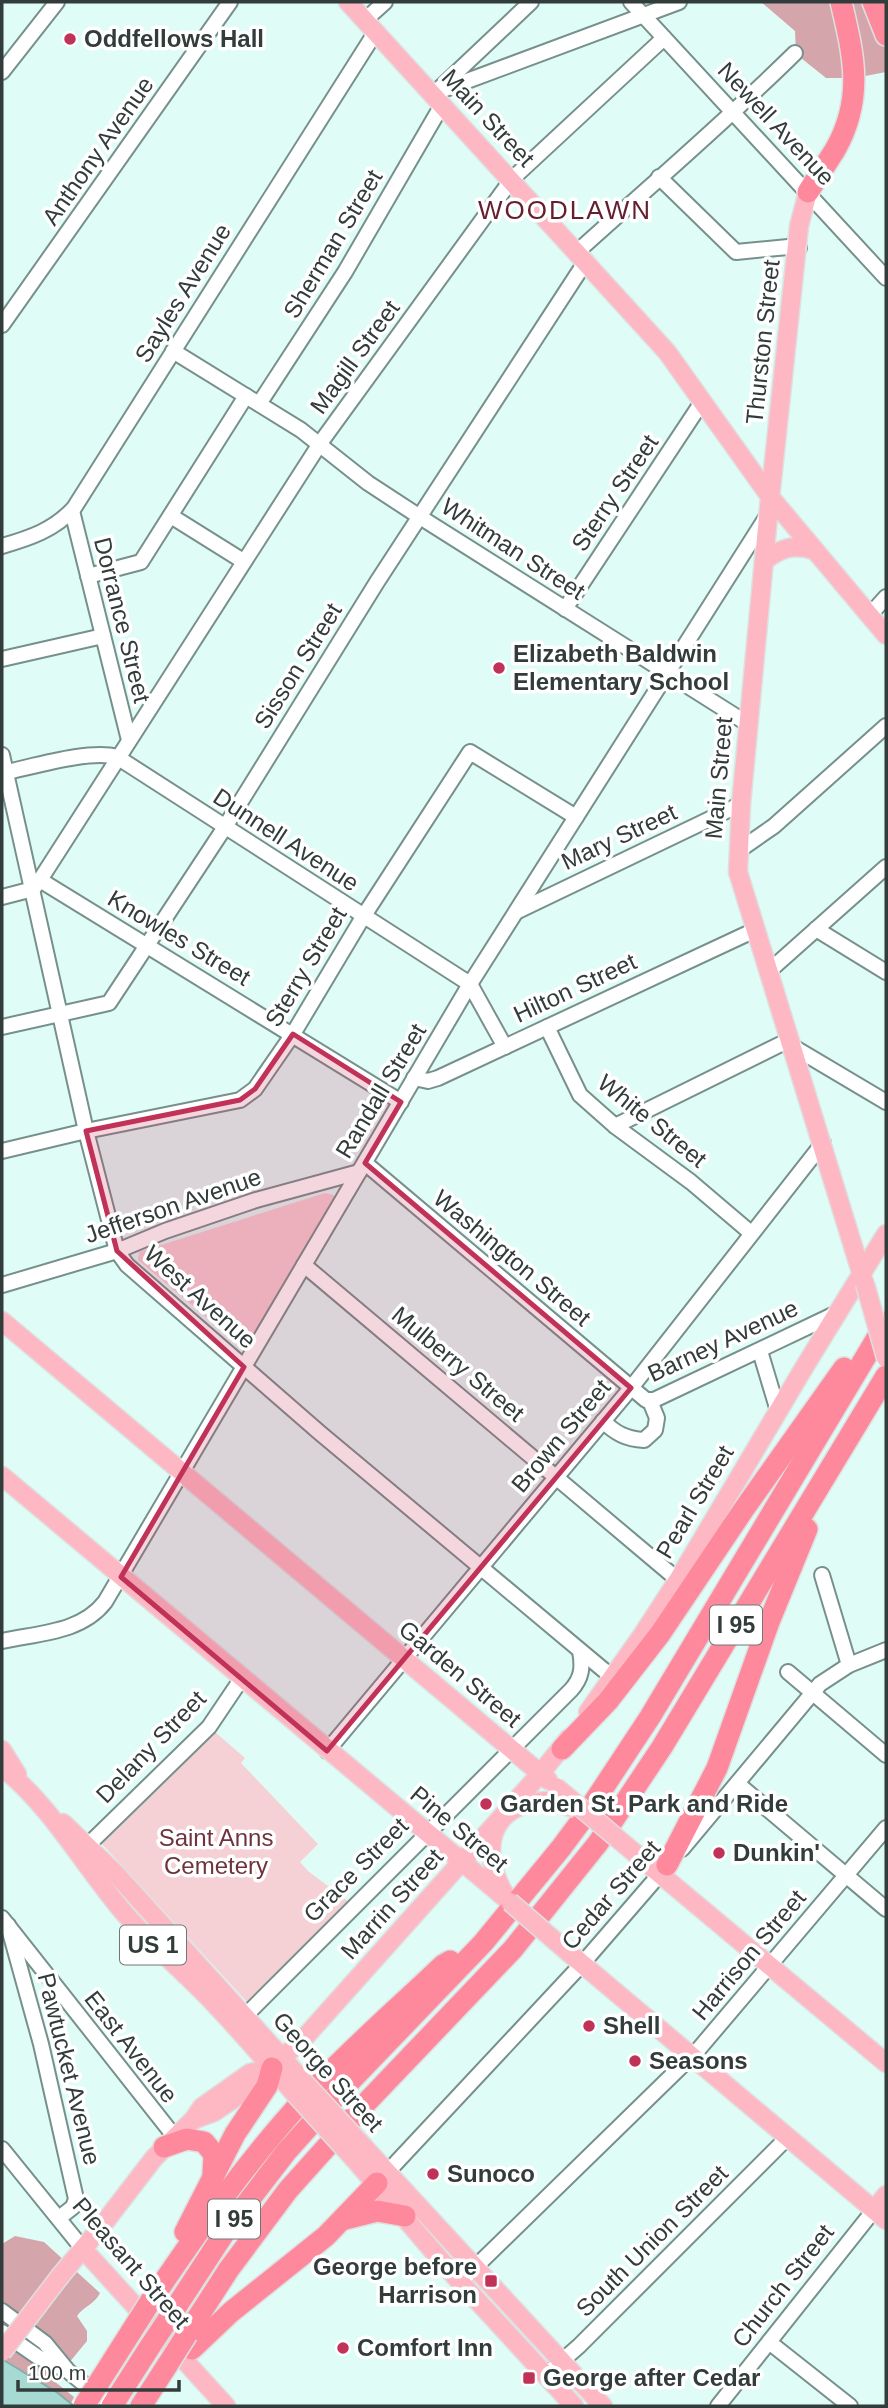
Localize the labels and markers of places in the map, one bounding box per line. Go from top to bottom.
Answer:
place label: Oddfellows Hall [84,25,264,52]
marker: Oddfellows Hall [62,31,78,47]
place label: Elizabeth Baldwin Elementary School [513,640,729,695]
marker: Elizabeth Baldwin Elementary School [491,660,507,676]
place label: Garden St. Park and Ride [500,1790,788,1817]
marker: Garden St. Park and Ride [478,1796,494,1812]
place label: Dunkin' [733,1839,820,1866]
marker: Dunkin' [711,1845,727,1861]
place label: Shell [603,2012,660,2039]
marker: Shell [581,2018,597,2034]
place label: Seasons [649,2047,748,2074]
marker: Seasons [627,2053,643,2069]
place label: Sunoco [447,2160,535,2187]
marker: Sunoco [425,2166,441,2182]
place label: George before Harrison [313,2253,477,2308]
marker: George before Harrison [483,2273,499,2289]
place label: Comfort Inn [357,2334,493,2361]
marker: Comfort Inn [335,2340,351,2356]
place label: George after Cedar [543,2364,760,2391]
marker: George after Cedar [521,2370,537,2386]

